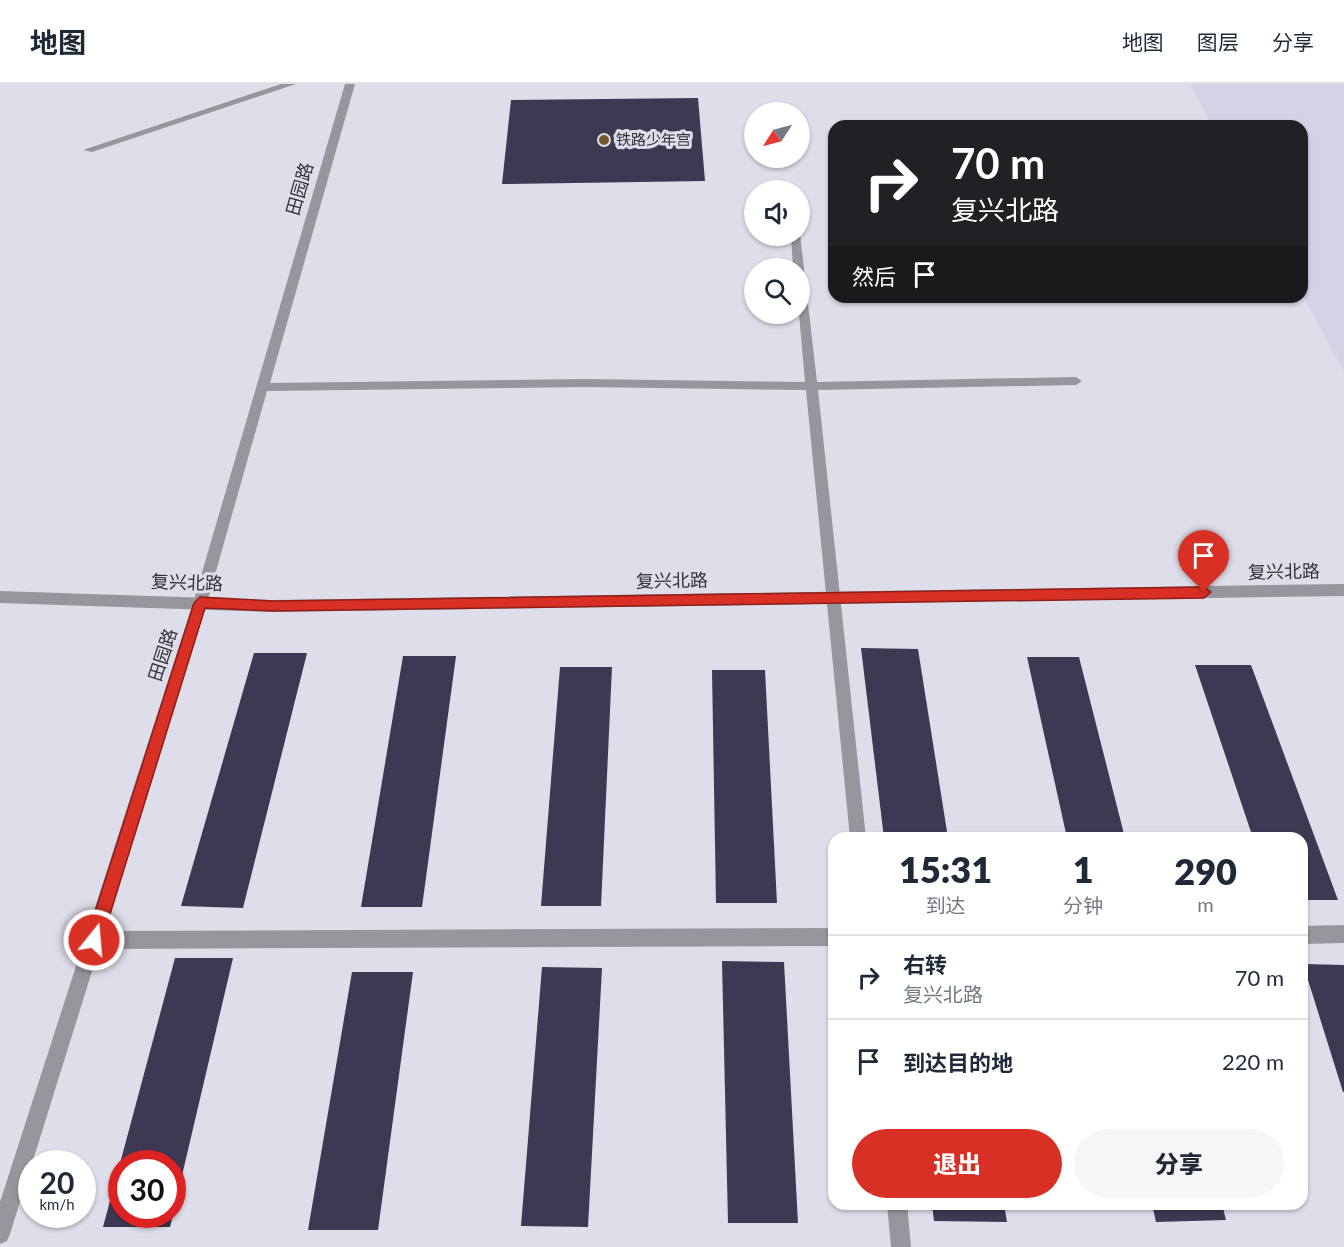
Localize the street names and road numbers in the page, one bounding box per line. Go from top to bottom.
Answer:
street label: 田园路 [281,160,317,218]
street label: 复兴北路 [1248,559,1320,583]
street label: 复兴北路 [636,568,708,592]
street label: 复兴北路 [151,570,223,594]
street label: 田园路 [143,626,181,684]

